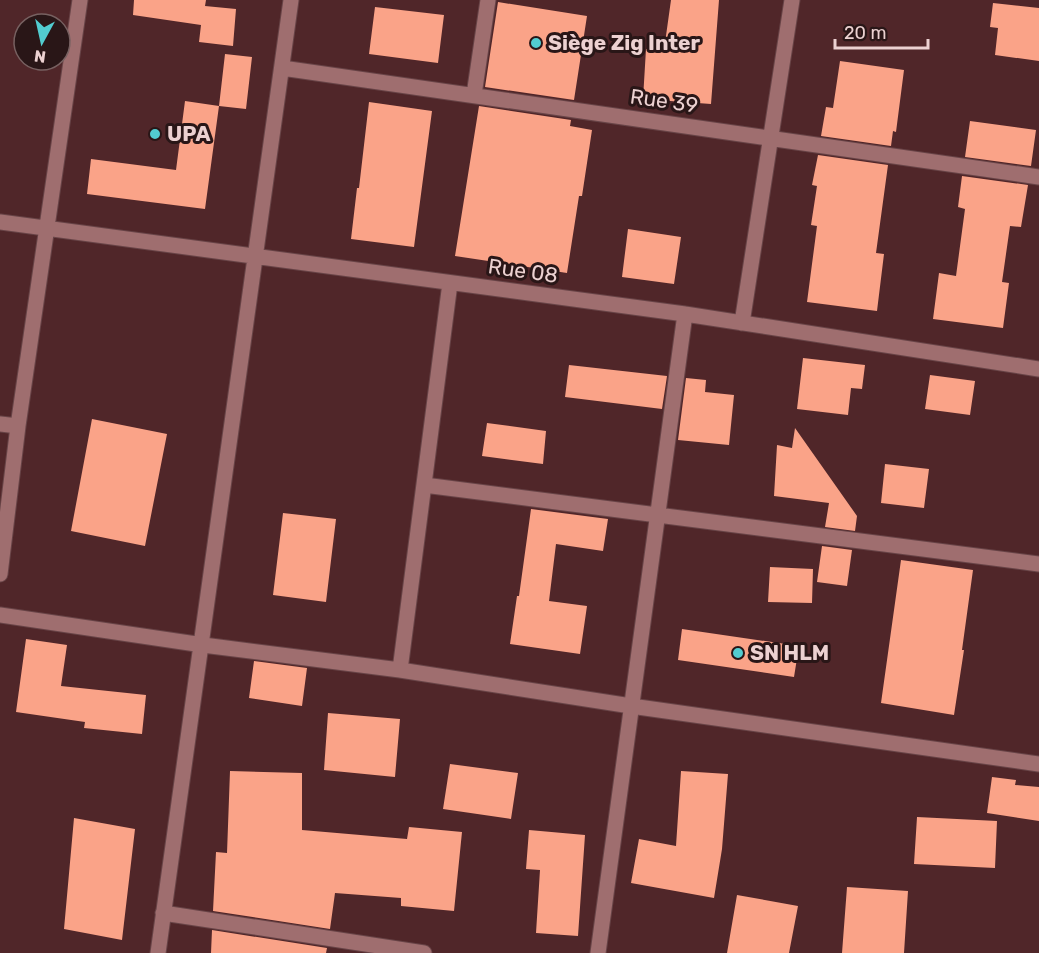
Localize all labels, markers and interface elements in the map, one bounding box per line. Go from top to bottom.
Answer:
north arrow [12,12,72,72]
scale bar [835,12,928,50]
text: 20 m [844,22,886,44]
place label: Siège Zig Inter [548,30,701,55]
marker: Siège Zig Inter [529,36,543,50]
text: N [33,46,47,67]
street label: Rue 39 [628,83,700,118]
place label: UPA [167,121,210,146]
marker: UPA [148,127,162,141]
street label: Rue 08 [487,253,559,288]
place label: SN HLM [750,640,829,665]
marker: SN HLM [731,646,745,660]

